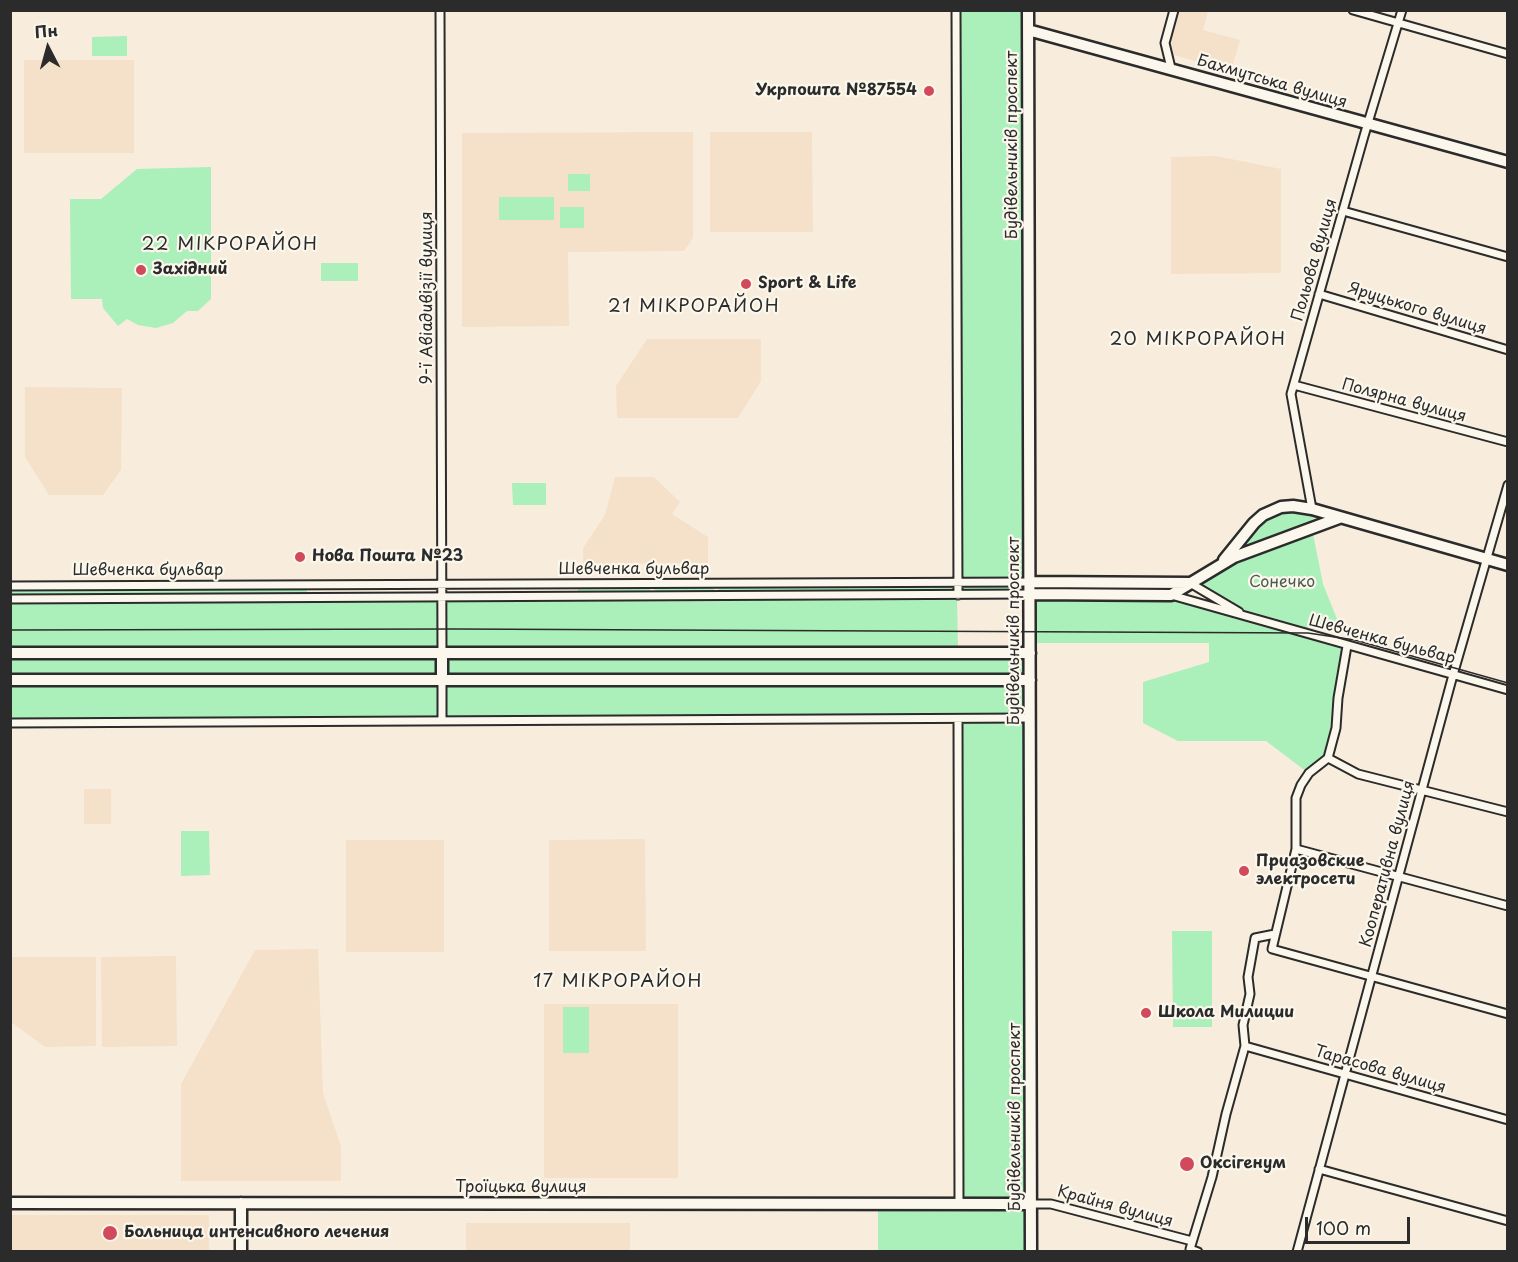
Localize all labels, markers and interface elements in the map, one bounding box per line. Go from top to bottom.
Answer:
text: Пн [33,17,59,43]
north arrow [18,18,78,78]
street label: Будівельників проспект [1003,51,1023,239]
street label: Бахмутська вулиця [1195,51,1349,113]
place label: Укрпошта №87554 [756,81,917,101]
marker: Укрпошта №87554 [922,84,936,98]
street label: Польова вулиця [1288,197,1342,323]
street label: 9-ї Авіадивізії вулиця [418,211,438,385]
district label: 22 МІКРОРАЙОН [142,234,318,256]
place label: Західний [153,260,228,280]
marker: Західний [134,263,148,277]
place label: Sport & Life [758,274,856,294]
marker: Sport & Life [739,277,753,291]
street label: Яруцького вулиця [1345,279,1489,339]
district label: 21 МІКРОРАЙОН [607,296,781,318]
district label: 20 МІКРОРАЙОН [1109,329,1287,351]
street label: Полярна вулиця [1340,375,1468,427]
street label: Будівельників проспект [1005,537,1025,725]
place label: Нова Пошта №23 [312,547,463,567]
marker: Нова Пошта №23 [293,550,307,564]
street label: Шевченка бульвар [559,560,709,580]
street label: Шевченка бульвар [73,561,223,581]
park label: Сонечко [1249,573,1315,593]
street label: Шевченка бульвар [1307,611,1457,669]
street label: Кооперативна вулиця [1356,778,1420,950]
place label: Приазовские электросети [1256,852,1364,890]
marker: Приазовские электросети [1237,864,1251,878]
district label: 17 МІКРОРАЙОН [533,971,703,993]
place label: Школа Милиции [1158,1003,1294,1023]
marker: Школа Милиции [1139,1006,1153,1020]
street label: Будівельників проспект [1006,1023,1026,1211]
street label: Тарасова вулиця [1312,1042,1448,1098]
place label: Оксігенум [1200,1154,1286,1174]
marker: Оксігенум [1178,1155,1196,1173]
street label: Троїцька вулиця [455,1178,587,1198]
street label: Крайня вулиця [1055,1182,1175,1232]
scale bar [1308,1205,1413,1243]
text: 100 m [1316,1214,1371,1241]
place label: Больница интенсивного лечения [124,1223,389,1243]
marker: Больница интенсивного лечения [101,1224,119,1242]

